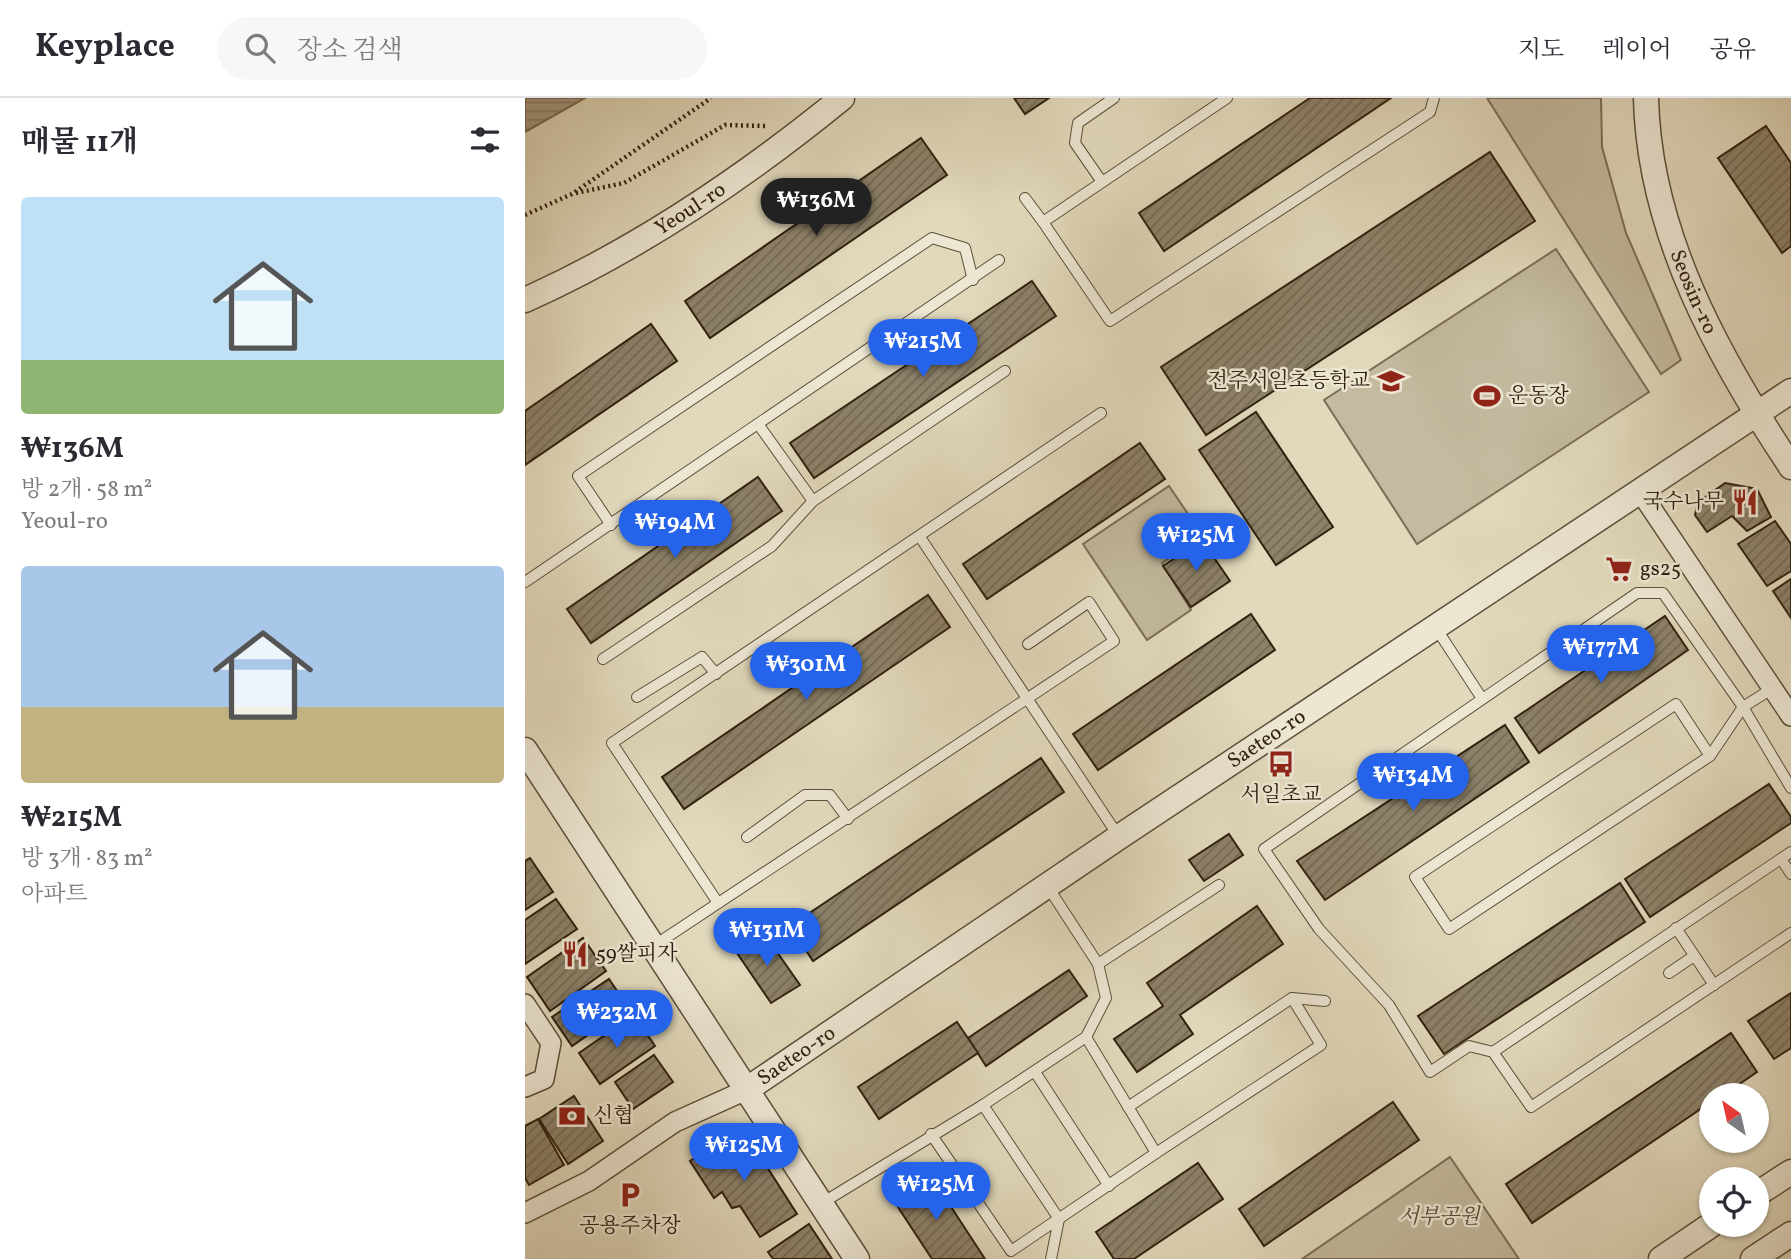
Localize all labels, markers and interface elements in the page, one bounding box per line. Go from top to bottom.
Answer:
search box [217,17,707,80]
text: Keyplace [35,25,175,71]
icon: search [241,29,279,67]
text: 장소 검색 [297,33,403,69]
text: 지도 [1518,34,1564,68]
text: 레이어 [1602,34,1672,68]
text: 공유 [1710,34,1756,68]
icon: filters [466,121,504,159]
text: 매물 11개 [21,122,138,164]
street label: Yeoul-ro [649,175,732,243]
pin: ₩136M [767,178,865,238]
text: ₩136M [777,185,855,217]
icon: home [200,243,326,369]
street label: Seosin-ro [1662,246,1724,339]
pin: ₩215M [874,320,972,379]
text: ₩215M [884,326,962,358]
school or university icon: 전주서일초등학교 [1376,366,1406,396]
place label: 전주서일초등학교 [1208,367,1370,396]
sports icon: 운동장 [1472,381,1502,411]
place label: 운동장 [1508,382,1570,411]
text: ₩136M [21,428,124,470]
text: 방 2개 · 58 m² [21,474,152,506]
restaurant icon: 국수나무 [1730,487,1760,517]
place label: 국수나무 [1643,488,1724,517]
pin: ₩194M [626,500,724,560]
text: Yeoul-ro [21,506,108,538]
text: ₩194M [635,507,715,539]
pin: ₩125M [1147,514,1245,573]
text: ₩125M [1157,520,1235,552]
supermarket icon: gs25 [1604,554,1634,584]
place label: gs25 [1640,555,1681,584]
icon: home [200,612,326,738]
pin: ₩177M [1552,626,1650,685]
text: ₩177M [1563,632,1639,664]
pin: ₩301M [757,642,855,702]
text: ₩301M [766,649,846,681]
street label: Saeteo-ro [1222,702,1312,776]
bus stop icon: 서일초교 [1266,749,1296,779]
pin: ₩134M [1364,754,1462,813]
text: ₩134M [1373,760,1453,792]
place label: 서일초교 [1240,781,1322,810]
text: ₩215M [21,797,122,839]
text: 방 3개 · 83 m² [21,843,153,875]
text: 아파트 [21,879,88,911]
pin: ₩131M [718,908,816,968]
text: ₩131M [729,915,805,947]
restaurant icon: 59쌀피자 [560,939,590,969]
place label: 59쌀피자 [596,940,678,969]
pin: ₩232M [568,990,666,1050]
text: ₩232M [577,997,657,1029]
street label: Saeteo-ro [751,1019,842,1093]
north arrow [1699,1083,1769,1153]
map controls [1699,1083,1769,1237]
bank icon: 신협 [557,1101,587,1131]
place label: 신협 [593,1102,634,1131]
pin: ₩125M [695,1124,793,1183]
text: ₩125M [705,1130,783,1162]
pin: ₩125M [887,1162,985,1222]
button: locate [1699,1167,1769,1237]
text: ₩125M [897,1169,975,1201]
parking icon: 공용주차장 [615,1180,645,1210]
park label: 서부공원 [1398,1203,1481,1232]
place label: 공용주차장 [579,1212,681,1241]

